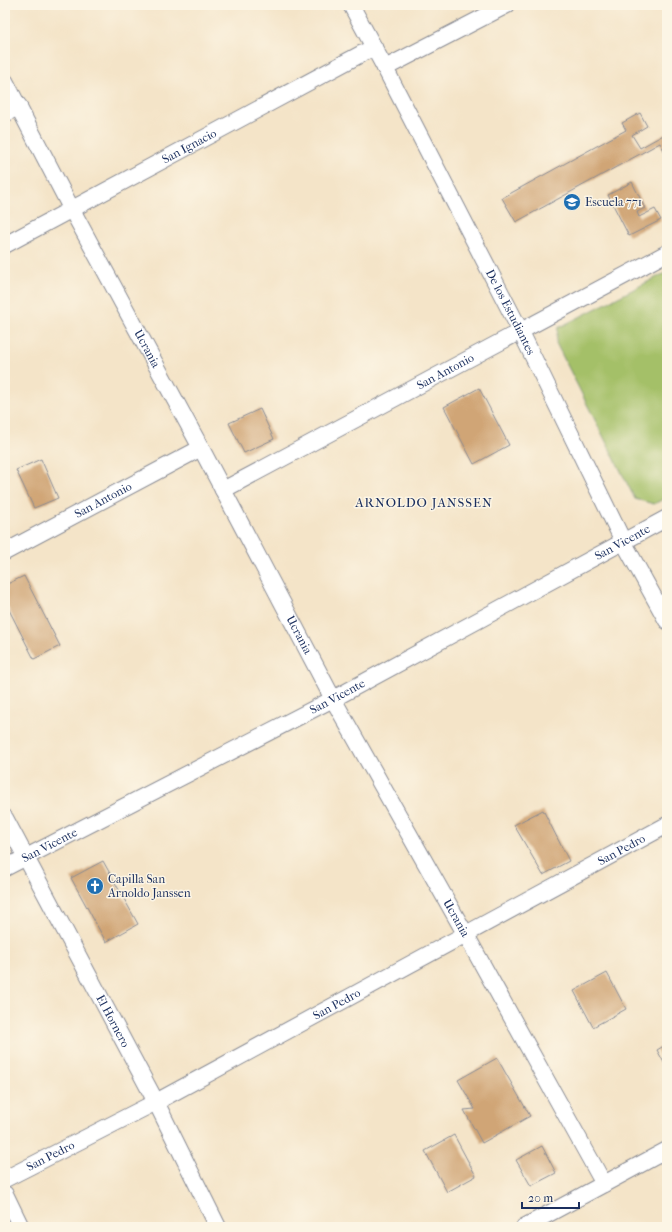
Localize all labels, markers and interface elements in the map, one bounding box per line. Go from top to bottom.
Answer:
street label: San Ignacio [160,126,219,166]
school or university icon: Escuela 771 [562,192,582,212]
place label: Escuela 771 [585,195,642,209]
street label: De los Estudiantes [483,267,538,358]
street label: Ucrania [131,327,163,370]
street label: San Antonio [414,350,476,392]
street label: San Antonio [72,479,134,521]
district label: ARNOLDO JANSSEN [354,495,493,510]
street label: San Vicente [592,522,652,563]
street label: Ucrania [283,613,315,657]
street label: San Vicente [307,676,368,717]
street label: San Vicente [19,825,80,865]
street label: San Pedro [595,831,648,868]
place label: Capilla San Arnoldo Janssen [107,872,191,900]
church icon: Capilla San Arnoldo Janssen [85,876,105,896]
street label: Ucrania [440,896,473,940]
street label: San Pedro [311,986,363,1023]
street label: El Hornero [93,992,133,1050]
street label: San Pedro [24,1138,77,1174]
scale bar [522,1184,579,1210]
text: 20 m [528,1191,553,1205]

